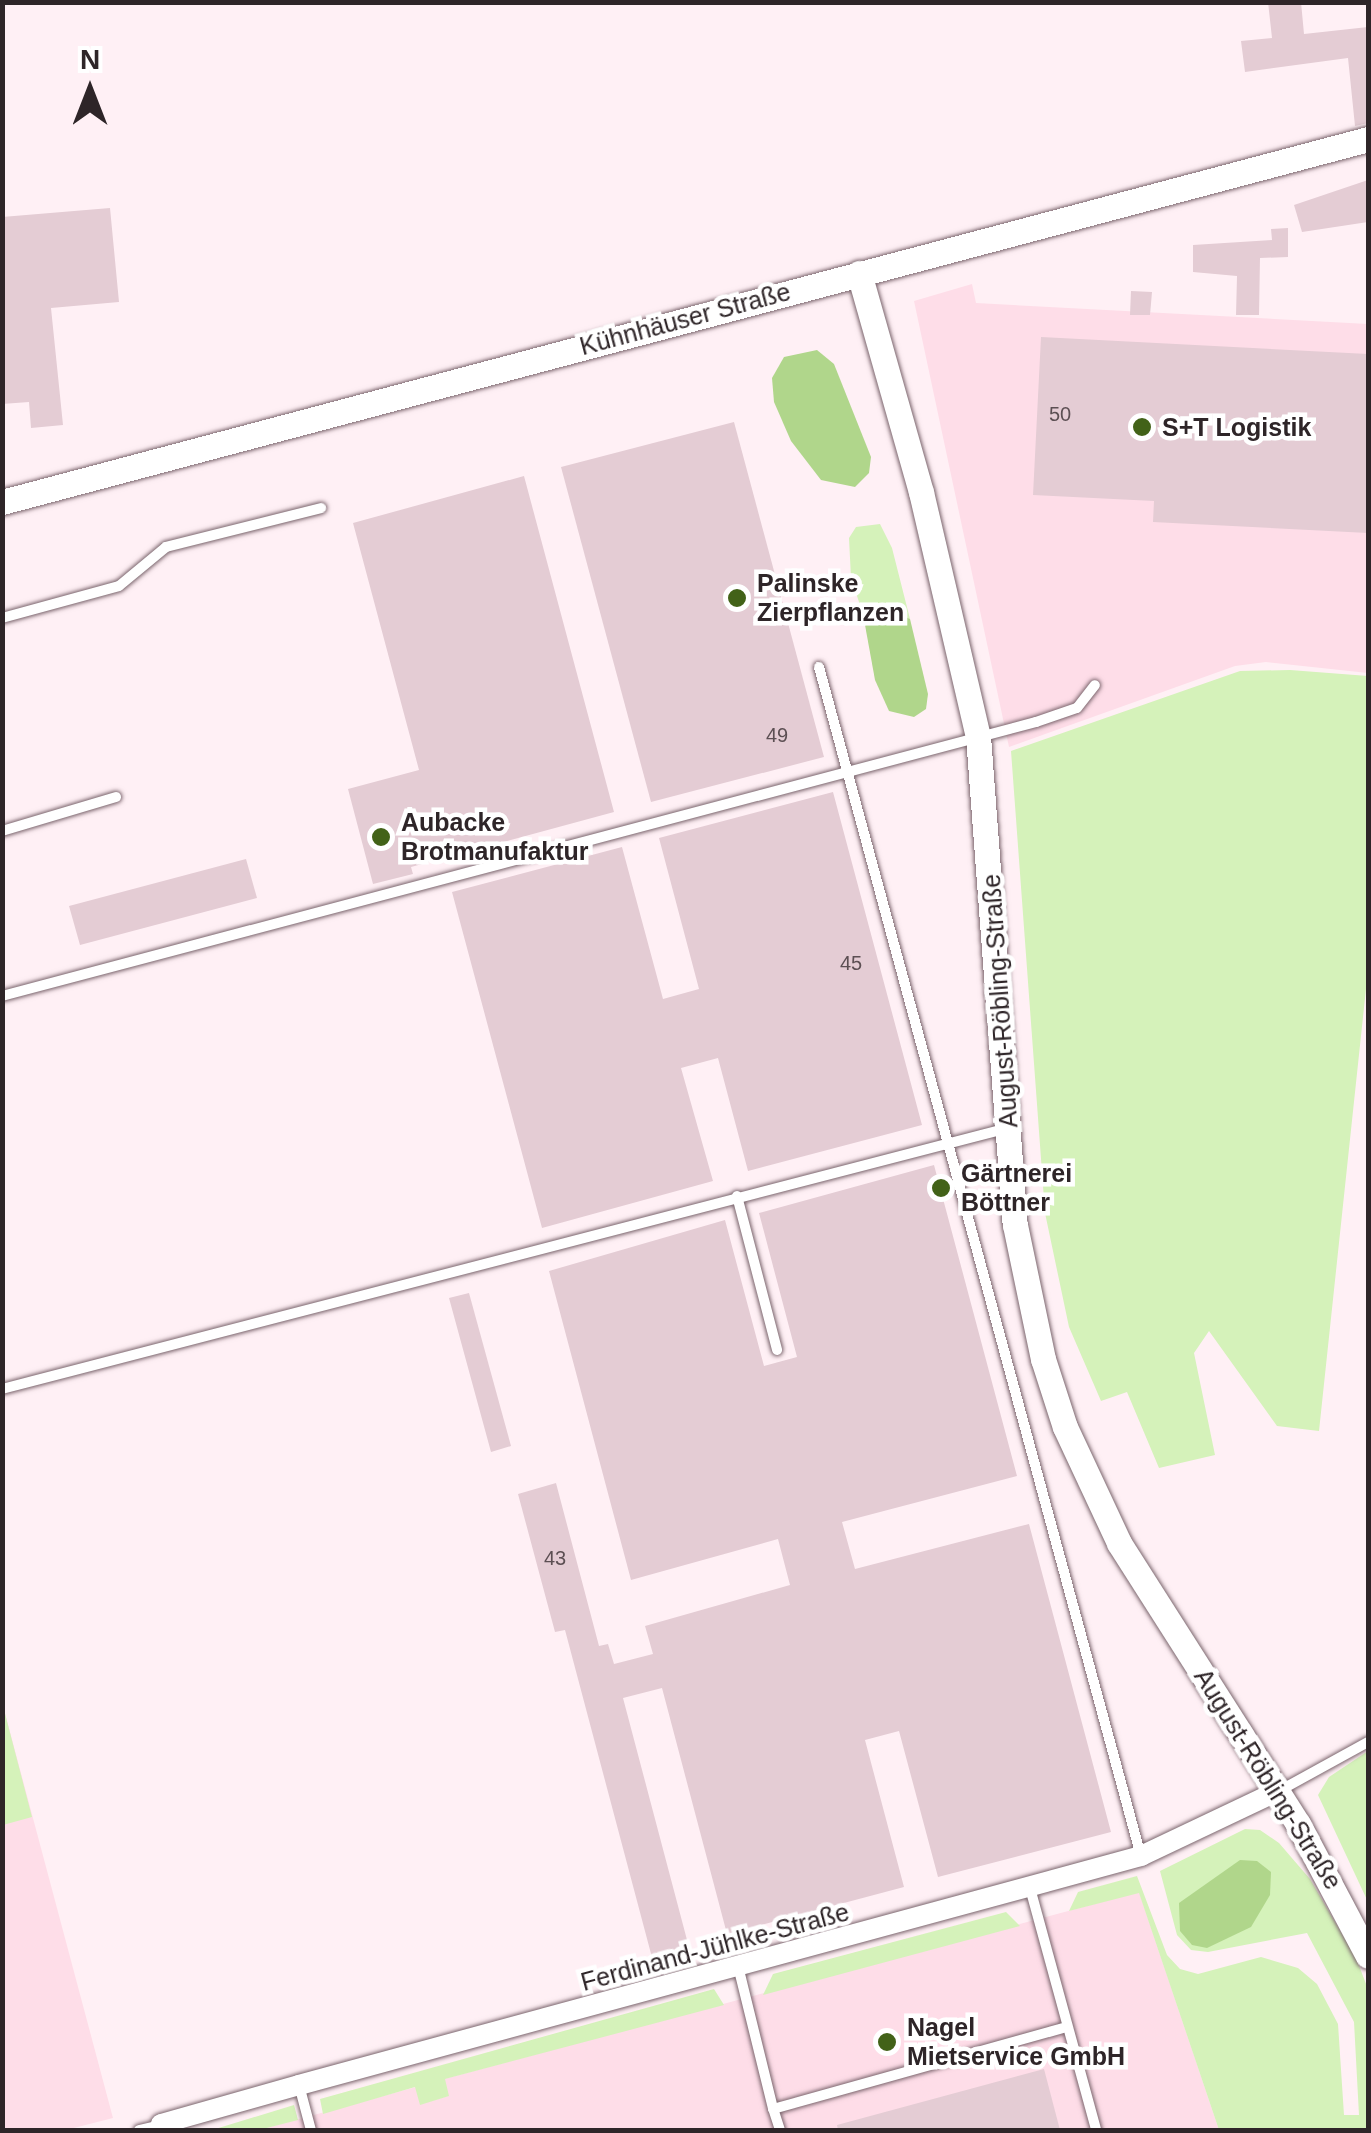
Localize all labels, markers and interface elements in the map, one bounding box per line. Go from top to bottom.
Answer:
north arrow [40,40,140,140]
text: N [80,44,100,75]
street label: Kühnhäuser Straße [576,276,794,362]
house number: 50 [1049,402,1071,426]
place label: S+T Logistik [1162,412,1311,442]
marker: S+T Logistik [1131,416,1153,438]
place label: Palinske Zierpflanzen [757,569,904,628]
marker: Palinske Zierpflanzen [726,587,748,609]
house number: 49 [766,723,788,747]
place label: Aubacke Brotmanufaktur [401,808,589,867]
marker: Aubacke Brotmanufaktur [370,826,392,848]
street label: August-Röbling-Straße [976,873,1024,1129]
house number: 45 [840,951,862,975]
place label: Gärtnerei Böttner [961,1159,1072,1218]
marker: Gärtnerei Böttner [930,1177,952,1199]
house number: 43 [544,1546,566,1570]
street label: August-Röbling-Straße [1188,1663,1348,1895]
street label: Ferdinand-Jühlke-Straße [578,1897,852,1997]
place label: Nagel Mietservice GmbH [907,2013,1125,2072]
marker: Nagel Mietservice GmbH [876,2031,898,2053]

